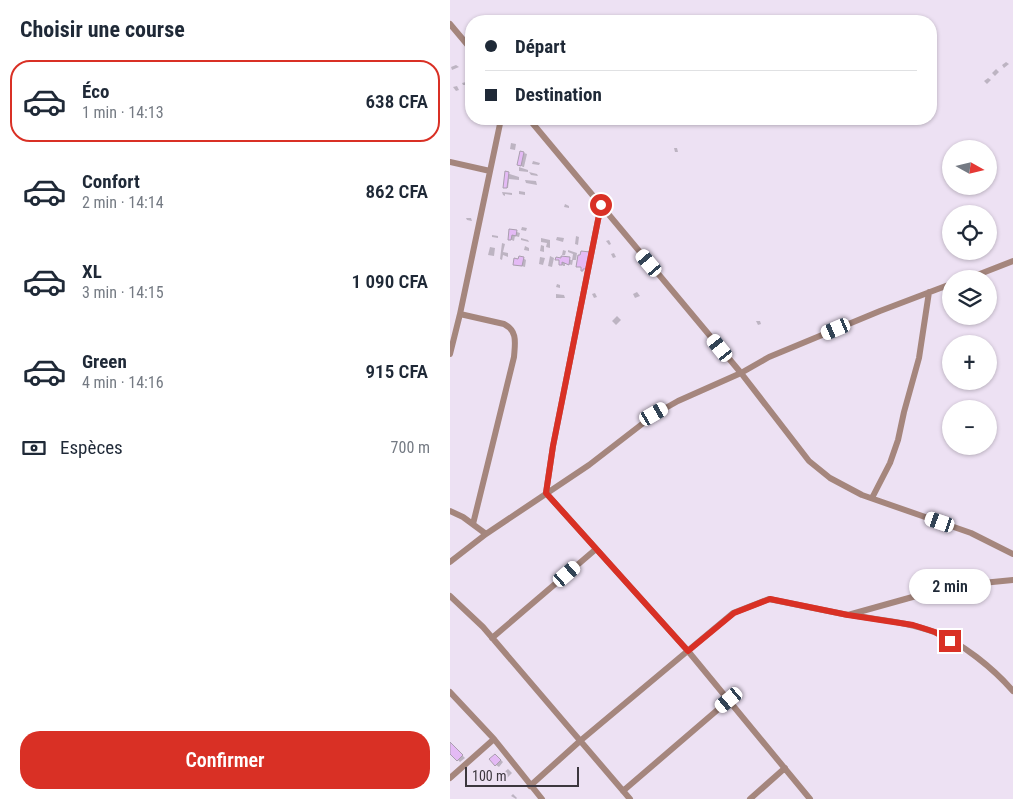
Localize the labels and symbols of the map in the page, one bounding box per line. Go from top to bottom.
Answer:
north arrow [942,140,998,195]
route start [590,194,612,216]
car [633,247,664,279]
car [819,316,852,342]
car [704,332,735,364]
car [637,400,670,428]
car [923,510,956,534]
car [550,558,583,590]
callout: 2 min [909,568,991,604]
route end [939,630,961,652]
car [712,685,745,715]
scale bar [465,764,579,787]

